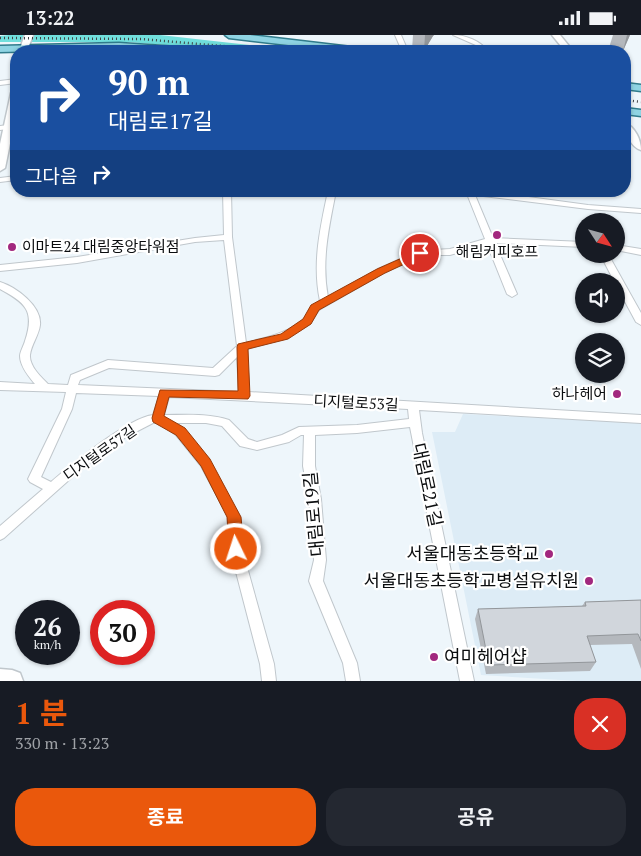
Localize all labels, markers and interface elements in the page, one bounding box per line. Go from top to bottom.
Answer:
text: 13:22 [25,5,74,30]
text: 90 m [108,59,189,105]
icon: right [25,65,90,130]
text: 대림로17길 [108,106,212,135]
icon: right [87,160,115,188]
text: 그다음 [25,163,77,188]
north arrow [575,213,625,263]
map controls [575,213,625,383]
marker: 해림커피호프 [491,229,503,241]
pin [399,232,441,274]
place label: 이마트24 대림중앙타워점 [22,236,180,256]
icon: arrive [406,239,434,267]
marker: 이마트24 대림중앙타워점 [6,241,18,253]
place label: 해림커피호프 [456,241,539,261]
button: sound [575,273,625,323]
button: layers [575,333,625,383]
place label: 하나헤어 [552,383,607,403]
marker: 하나헤어 [611,388,623,400]
street label: 디지털로53길 [313,390,399,414]
street label: 디지털로57길 [59,420,140,485]
street label: 대림로21길 [407,441,449,529]
street label: 대림로19길 [297,470,329,558]
position arrow [209,522,261,574]
place label: 서울대동초등학교 [407,541,539,565]
marker: 서울대동초등학교 [543,548,555,560]
place label: 서울대동초등학교병설유치원 [364,568,579,592]
marker: 서울대동초등학교병설유치원 [583,575,595,587]
speed limit sign: 30 [90,600,155,665]
text: 26 [33,610,62,643]
text: km/h [34,637,61,652]
place label: 여미헤어샵 [444,644,527,668]
marker: 여미헤어샵 [428,651,440,663]
text: 1 분 [15,693,68,733]
button: close [574,698,626,750]
text: 330 m · 13:23 [15,732,109,754]
button: 종료 [15,788,316,846]
button: 공유 [326,788,626,846]

